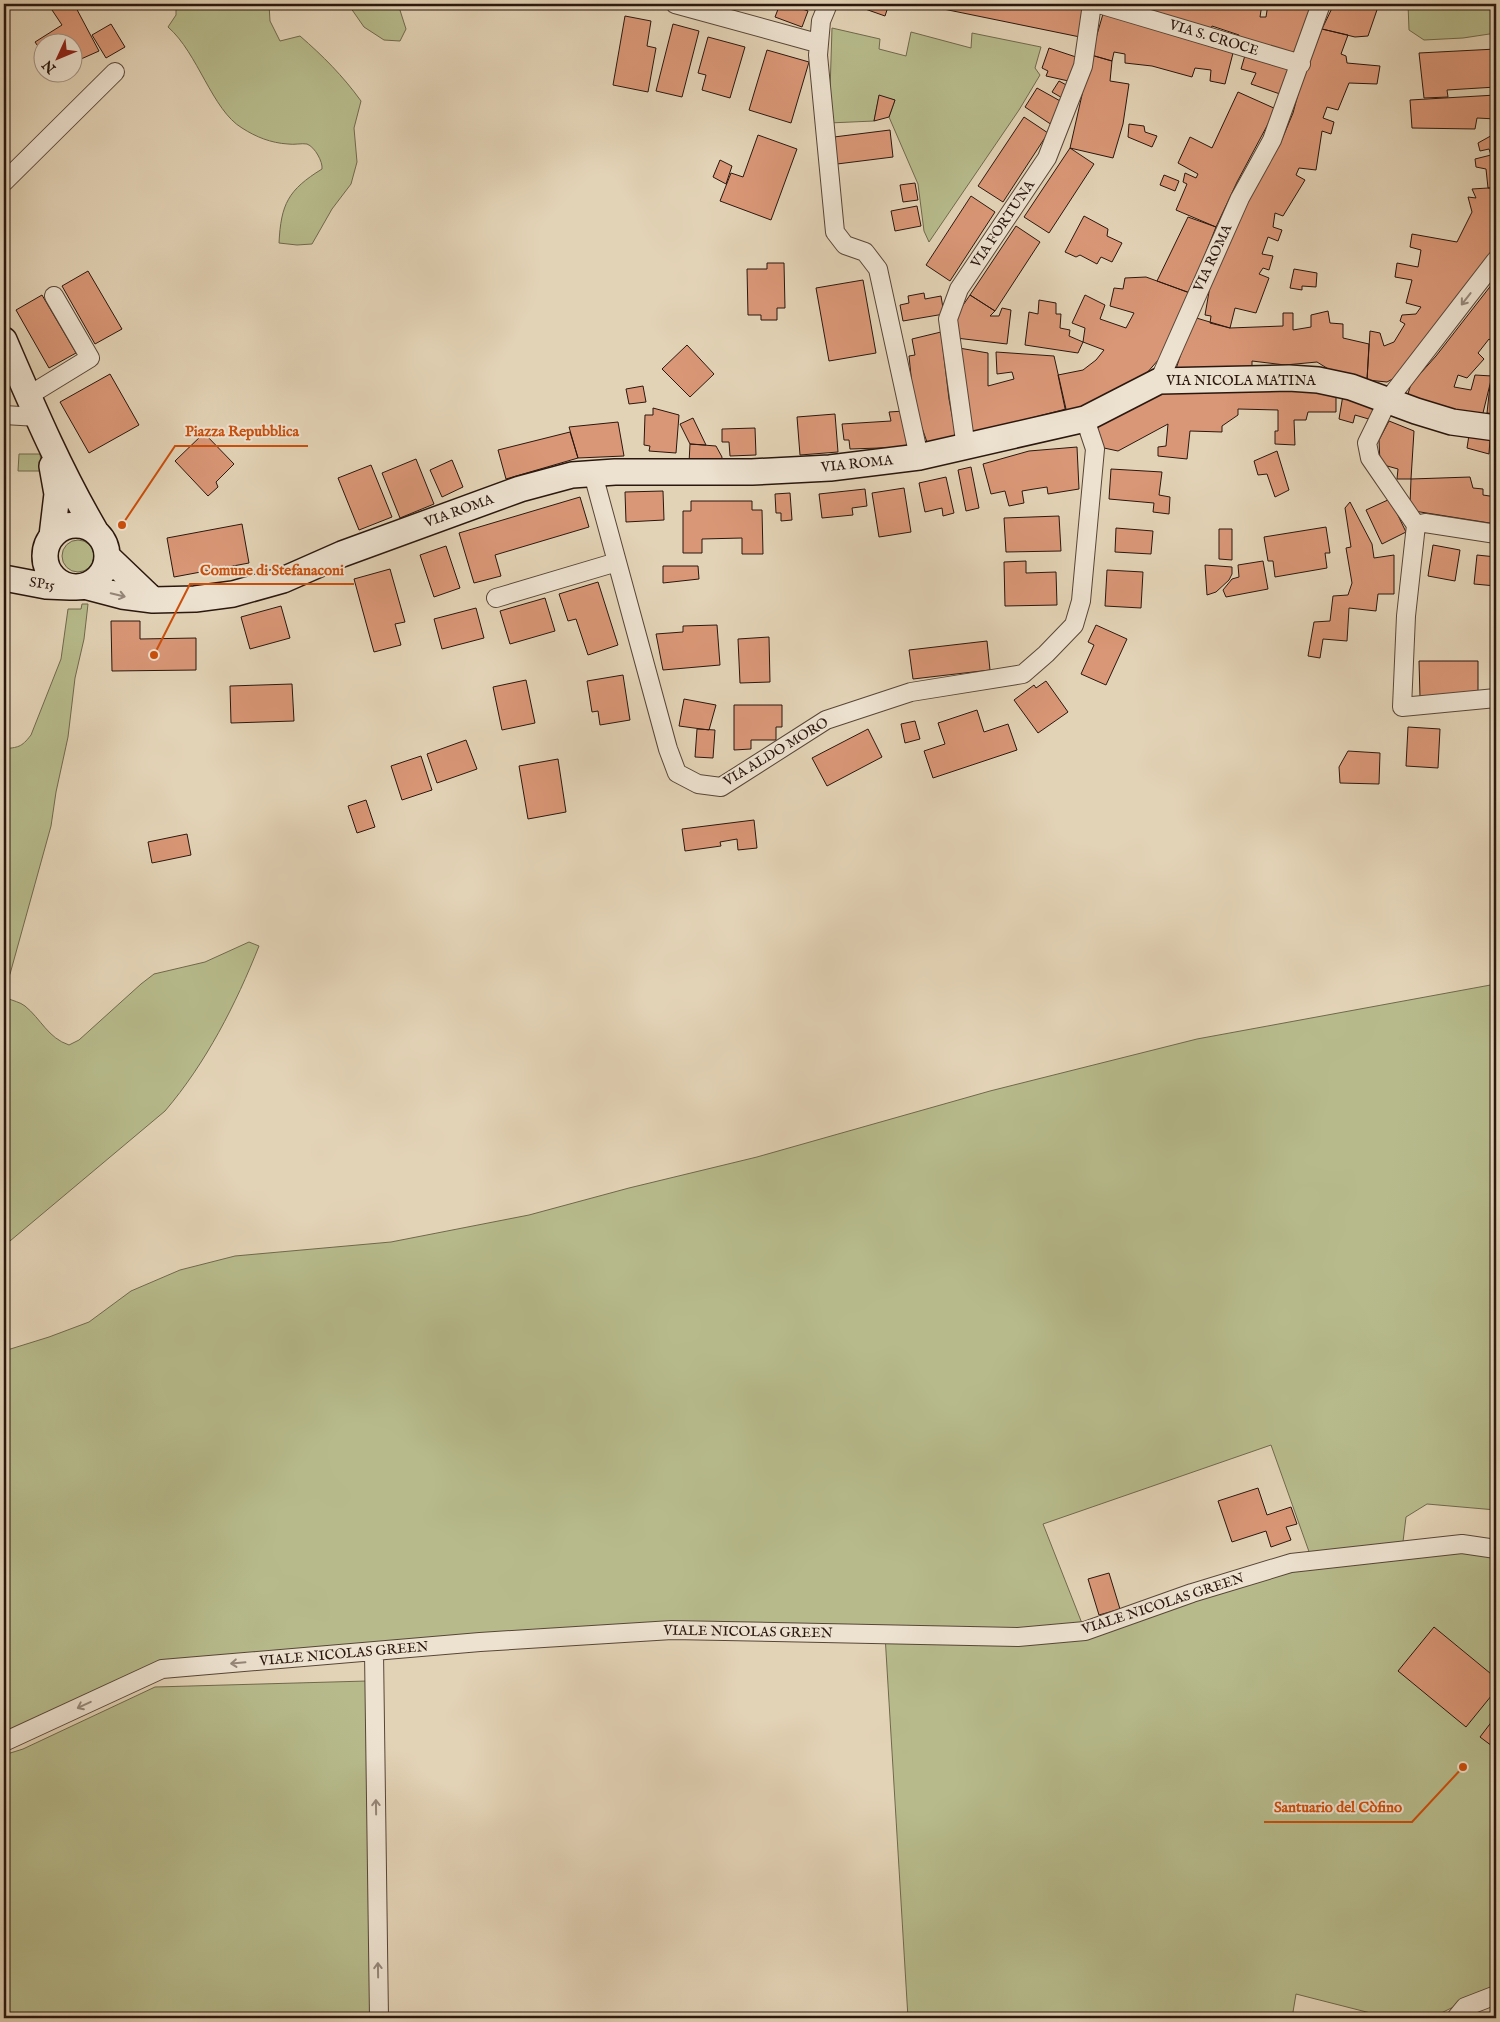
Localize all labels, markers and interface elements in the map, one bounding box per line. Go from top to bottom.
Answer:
street label: VIA S. CROCE [1166,16,1261,60]
north arrow [32,32,82,82]
text: N [39,56,61,78]
street label: VIA FORTUNA [967,176,1039,272]
street label: VIA ROMA [1189,221,1237,295]
one-way arrow [1461,292,1472,305]
street label: VIA NICOLA MATINA [1165,372,1316,390]
callout: Piazza Repubblica [175,416,308,446]
text: Piazza Repubblica [185,422,299,441]
street label: VIA ROMA [819,451,894,477]
street label: VIA ROMA [421,490,496,532]
callout: Comune di Stefanaconi [190,554,354,584]
text: Comune di Stefanaconi [200,561,344,580]
street label: SP15 [28,573,56,595]
one-way arrow [110,591,126,600]
street label: VIA ALDO MORO [719,713,832,791]
street label: VIALE NICOLAS GREEN [1079,1569,1246,1639]
street label: VIALE NICOLAS GREEN [662,1622,833,1642]
street label: VIALE NICOLAS GREEN [258,1638,429,1670]
one-way arrow [231,1659,247,1668]
one-way arrow [77,1701,92,1711]
callout: Santuario del Còfino [1264,1792,1412,1822]
text: Santuario del Còfino [1274,1798,1402,1817]
one-way arrow [371,1799,381,1816]
one-way arrow [373,1962,383,1978]

